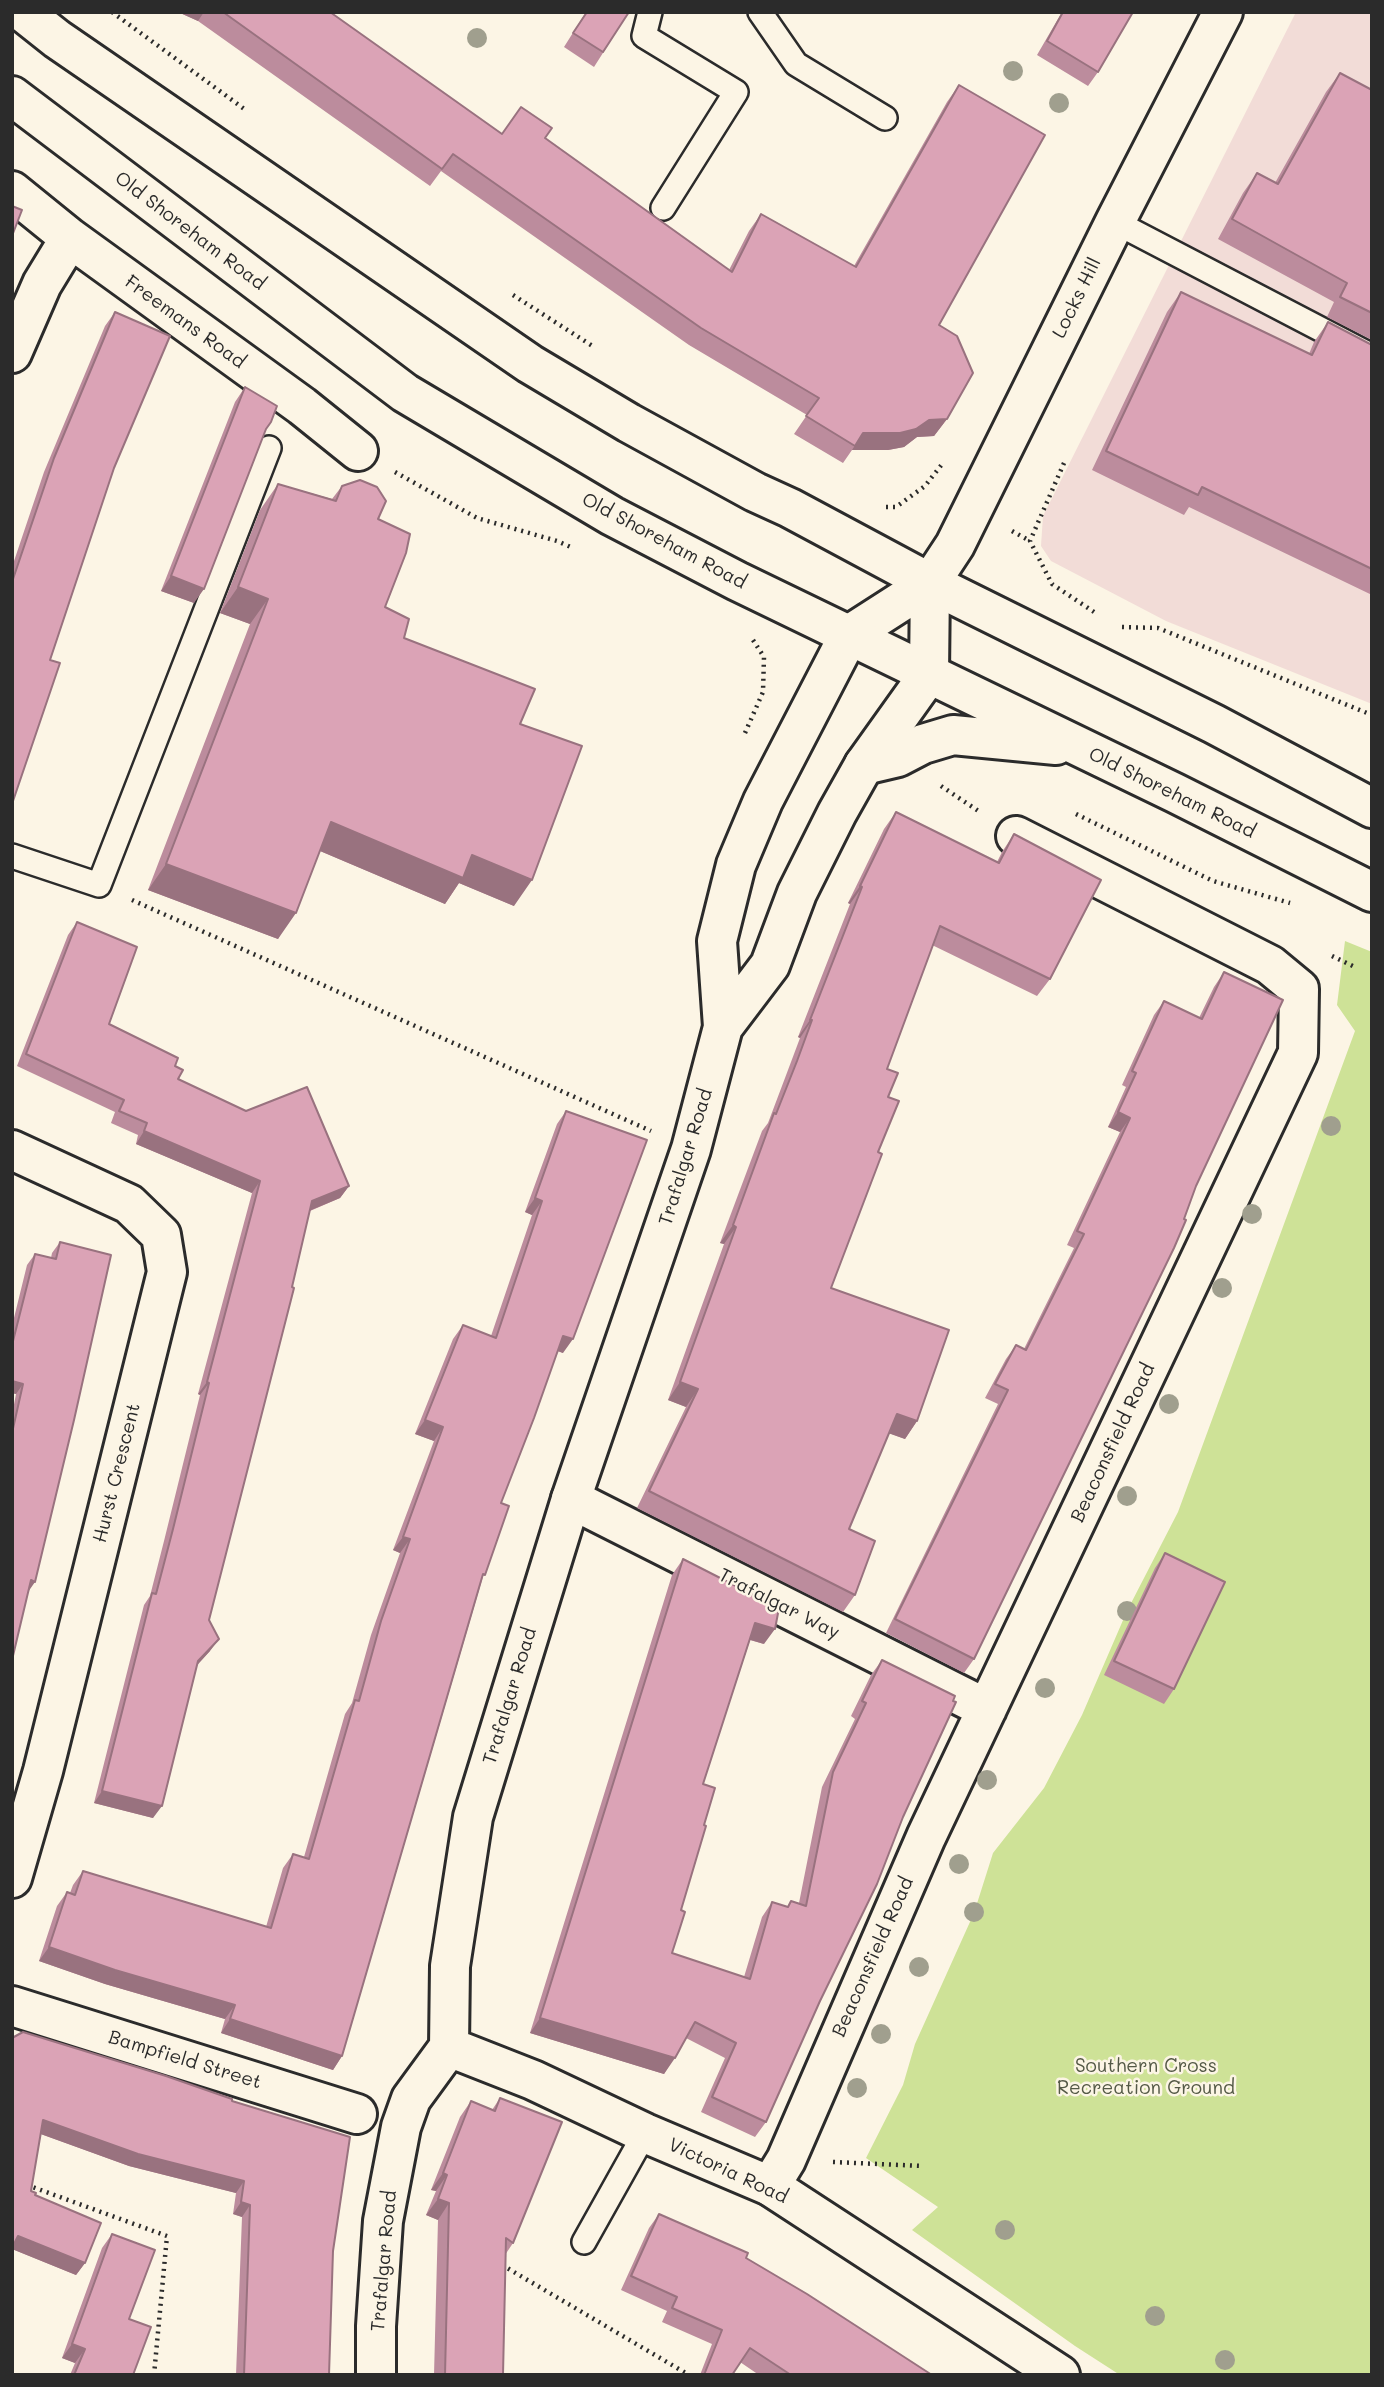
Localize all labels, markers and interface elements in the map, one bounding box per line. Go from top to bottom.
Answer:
street label: Old Shoreham Road [110,167,270,295]
street label: Locks Hill [1048,254,1106,342]
street label: Freemans Road [120,271,250,373]
street label: Old Shoreham Road [578,488,750,594]
street label: Old Shoreham Road [1085,743,1259,843]
street label: Trafalgar Road [654,1086,718,1228]
street label: Beaconsfield Road [1066,1360,1160,1526]
street label: Hurst Crescent [89,1401,145,1545]
street label: Trafalgar Way [715,1564,843,1644]
street label: Trafalgar Road [478,1625,542,1767]
street label: Beaconsfield Road [827,1873,919,2041]
street label: Bampfield Street [106,2026,264,2094]
park label: Southern Cross Recreation Ground [1057,2055,1235,2099]
street label: Victoria Road [665,2133,791,2209]
street label: Trafalgar Road [366,2189,402,2333]

